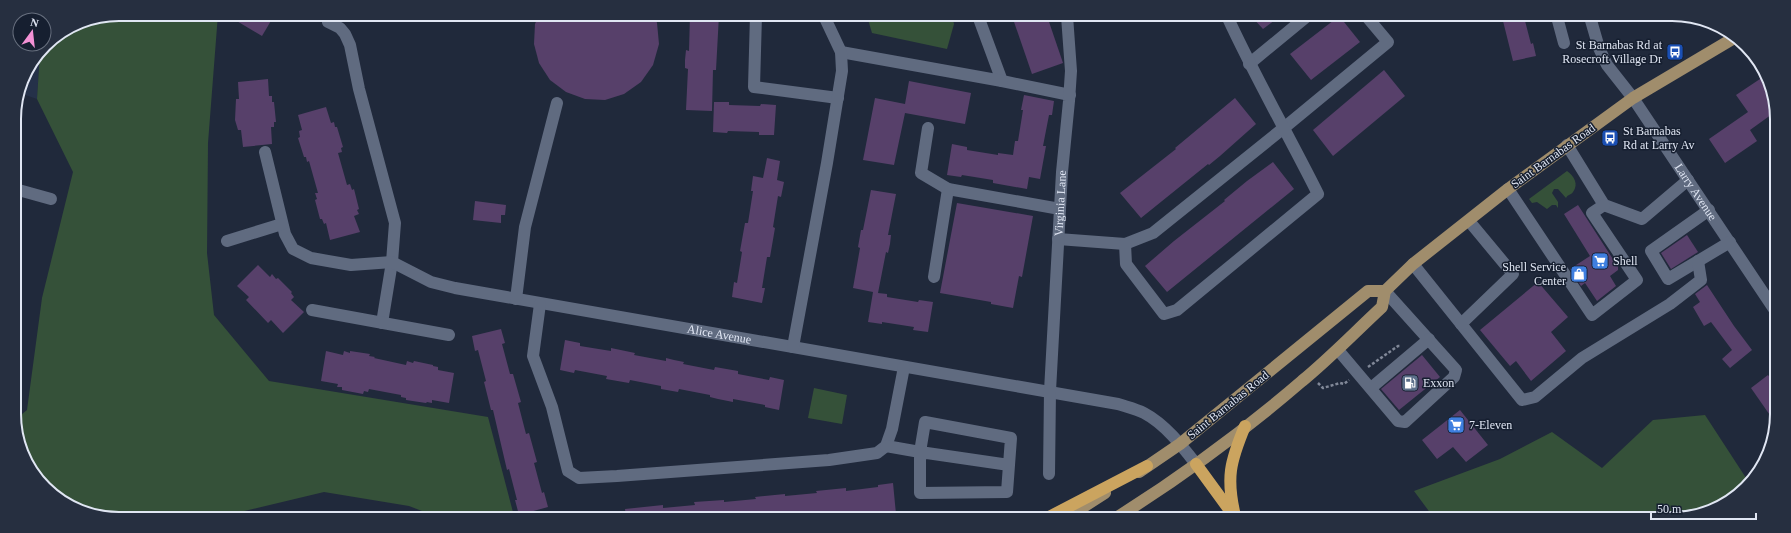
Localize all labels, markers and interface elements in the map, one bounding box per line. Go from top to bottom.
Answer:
north arrow [12,12,52,52]
text: N [29,16,40,29]
place label: St Barnabas Rd at Rosecroft Village Dr [1562,38,1663,66]
bus stop icon: St Barnabas Rd at Rosecroft Village Dr [1665,42,1685,62]
street label: Saint Barnabas Road [1508,121,1598,191]
place label: St Barnabas Rd at Larry Av [1623,124,1694,152]
bus stop icon: St Barnabas Rd at Larry Av [1600,128,1620,148]
street label: Larry Avenue [1672,161,1720,223]
street label: Virginia Lane [1051,170,1069,237]
supermarket icon: Shell [1590,251,1610,271]
place label: Shell [1613,254,1638,268]
place label: Shell Service Center [1502,260,1566,288]
shop icon: Shell Service Center [1569,264,1589,284]
street label: Alice Avenue [686,322,752,347]
street label: Saint Barnabas Road [1184,368,1272,442]
fuel station icon: Exxon [1400,373,1420,393]
place label: Exxon [1423,376,1454,390]
supermarket icon: 7-Eleven [1446,415,1466,435]
place label: 7-Eleven [1469,418,1512,432]
scale bar [1651,495,1756,521]
text: 50 m [1657,502,1682,516]

